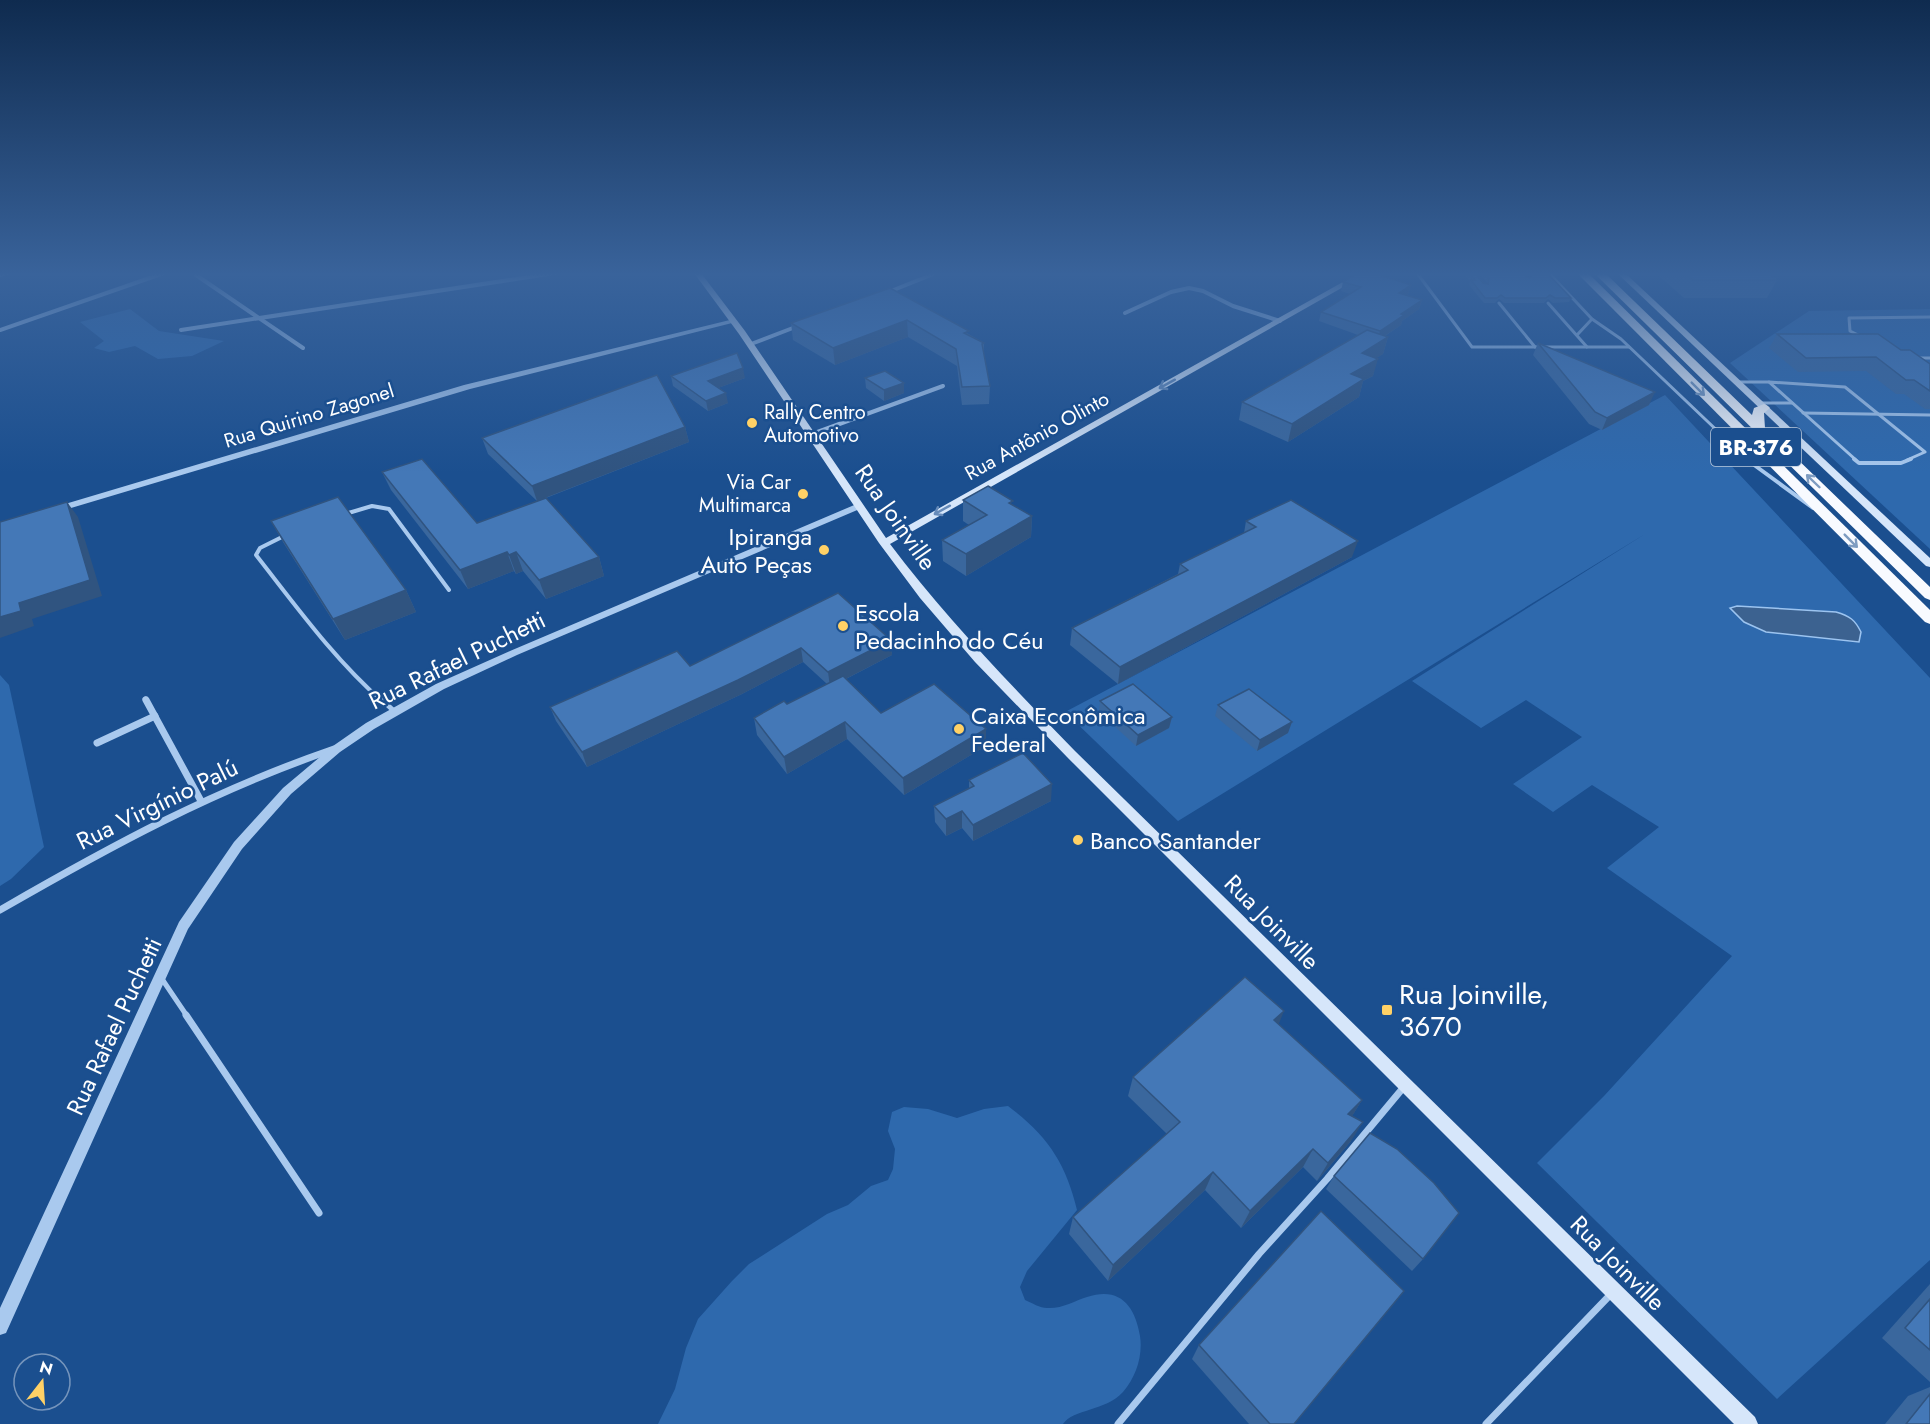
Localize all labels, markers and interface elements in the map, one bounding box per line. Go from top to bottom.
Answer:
street label: Rua Quirino Zagonel [220,376,398,456]
one-way arrow [1159,379,1177,390]
one-way arrow [1690,382,1705,397]
street label: Rua Antônio Olinto [959,384,1115,488]
place label: Rally Centro Automotivo [764,398,866,450]
marker: Rally Centro Automotivo [745,416,759,430]
road number: BR-376 [1711,428,1801,466]
street label: Rua Joinville [847,457,945,577]
place label: Via Car Multimarca [699,468,791,520]
one-way arrow [1805,474,1820,489]
marker: Via Car Multimarca [796,487,810,501]
one-way arrow [934,504,951,516]
place label: Ipiranga Auto Peças [700,519,812,582]
one-way arrow [1844,534,1859,549]
marker: Ipiranga Auto Peças [817,543,831,557]
place label: Escola Pedacinho do Céu [855,595,1044,658]
street label: Rua Rafael Puchetti [363,602,551,718]
marker: Escola Pedacinho do Céu [836,619,850,633]
place label: Caixa Econômica Federal [971,698,1146,761]
marker: Caixa Econômica Federal [952,722,966,736]
street label: Rua Virgínio Palú [70,750,244,858]
place label: Banco Santander [1090,823,1262,858]
marker: Banco Santander [1071,833,1085,847]
street label: Rua Joinville [1216,866,1328,978]
street label: Rua Rafael Puchetti [57,931,171,1121]
place label: Rua Joinville, 3670 [1399,974,1549,1047]
marker: Rua Joinville, 3670 [1380,1003,1394,1017]
street label: Rua Joinville [1562,1207,1674,1319]
north arrow [12,1352,72,1412]
text: N [37,1355,56,1381]

